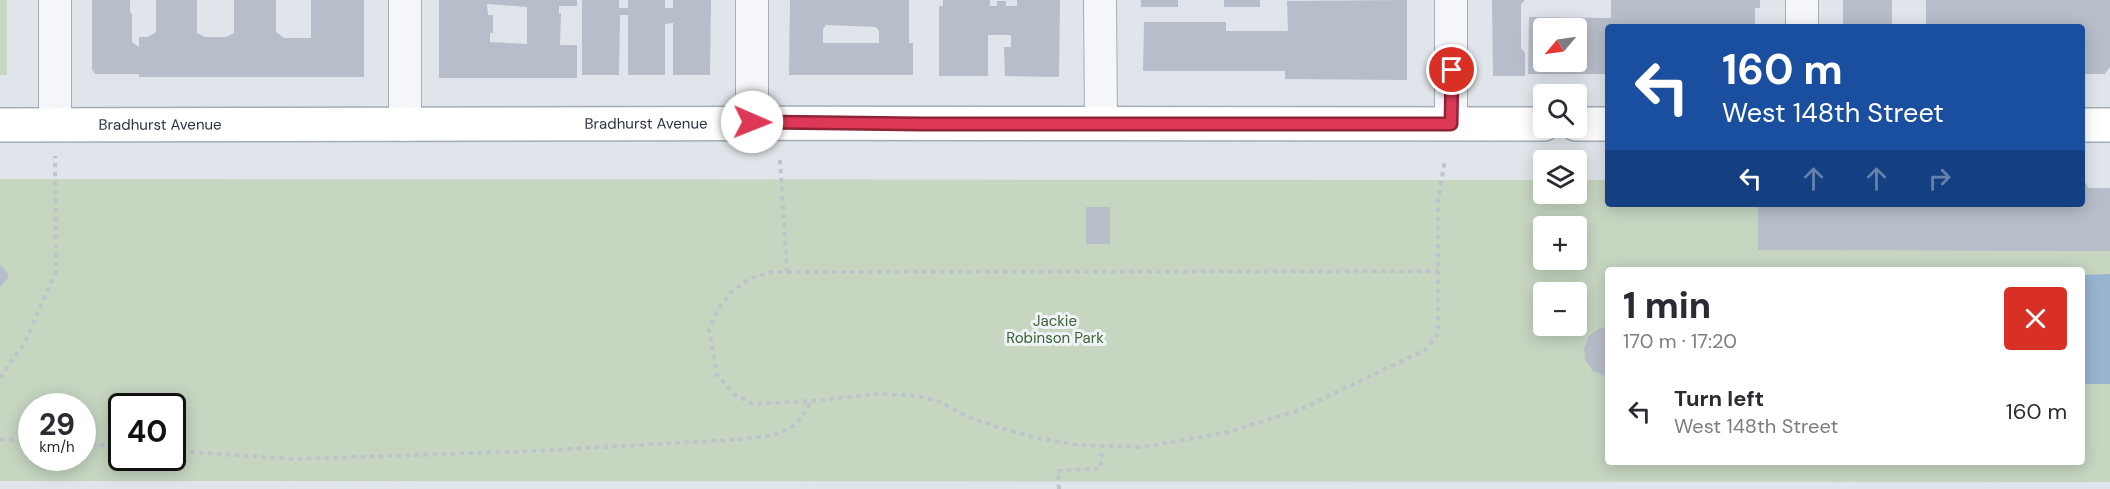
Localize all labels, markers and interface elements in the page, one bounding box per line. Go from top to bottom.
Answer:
north arrow [1533,18,1587,72]
map controls [1533,18,1587,336]
text: 160 m [1722,42,1843,97]
pin [1426,44,1477,95]
icon: left [1623,48,1701,126]
icon: arrive [1435,53,1468,86]
button: search [1533,84,1587,138]
position arrow [720,90,784,154]
text: West 148th Street [1722,95,1944,130]
street label: Bradhurst Avenue [584,113,708,134]
street label: Bradhurst Avenue [98,115,222,135]
button: layers [1533,150,1587,204]
icon: left [1734,162,1767,195]
icon: ahead [1797,162,1830,195]
icon: ahead [1860,162,1893,195]
icon: right [1923,162,1956,195]
button: + [1533,216,1587,270]
button: − [1533,282,1587,336]
text: 1 min [1623,282,1711,329]
button: close [2004,287,2067,350]
park label: Jackie Robinson Park [1006,311,1104,348]
text: 170 m · 17:20 [1623,328,1737,354]
text: Turn left [1674,384,1764,413]
speed limit sign: 40 [108,393,186,471]
icon: left [1623,395,1656,428]
text: 160 m [2006,397,2067,426]
text: 29 [39,405,75,444]
text: West 148th Street [1674,413,1838,439]
text: km/h [39,437,75,457]

